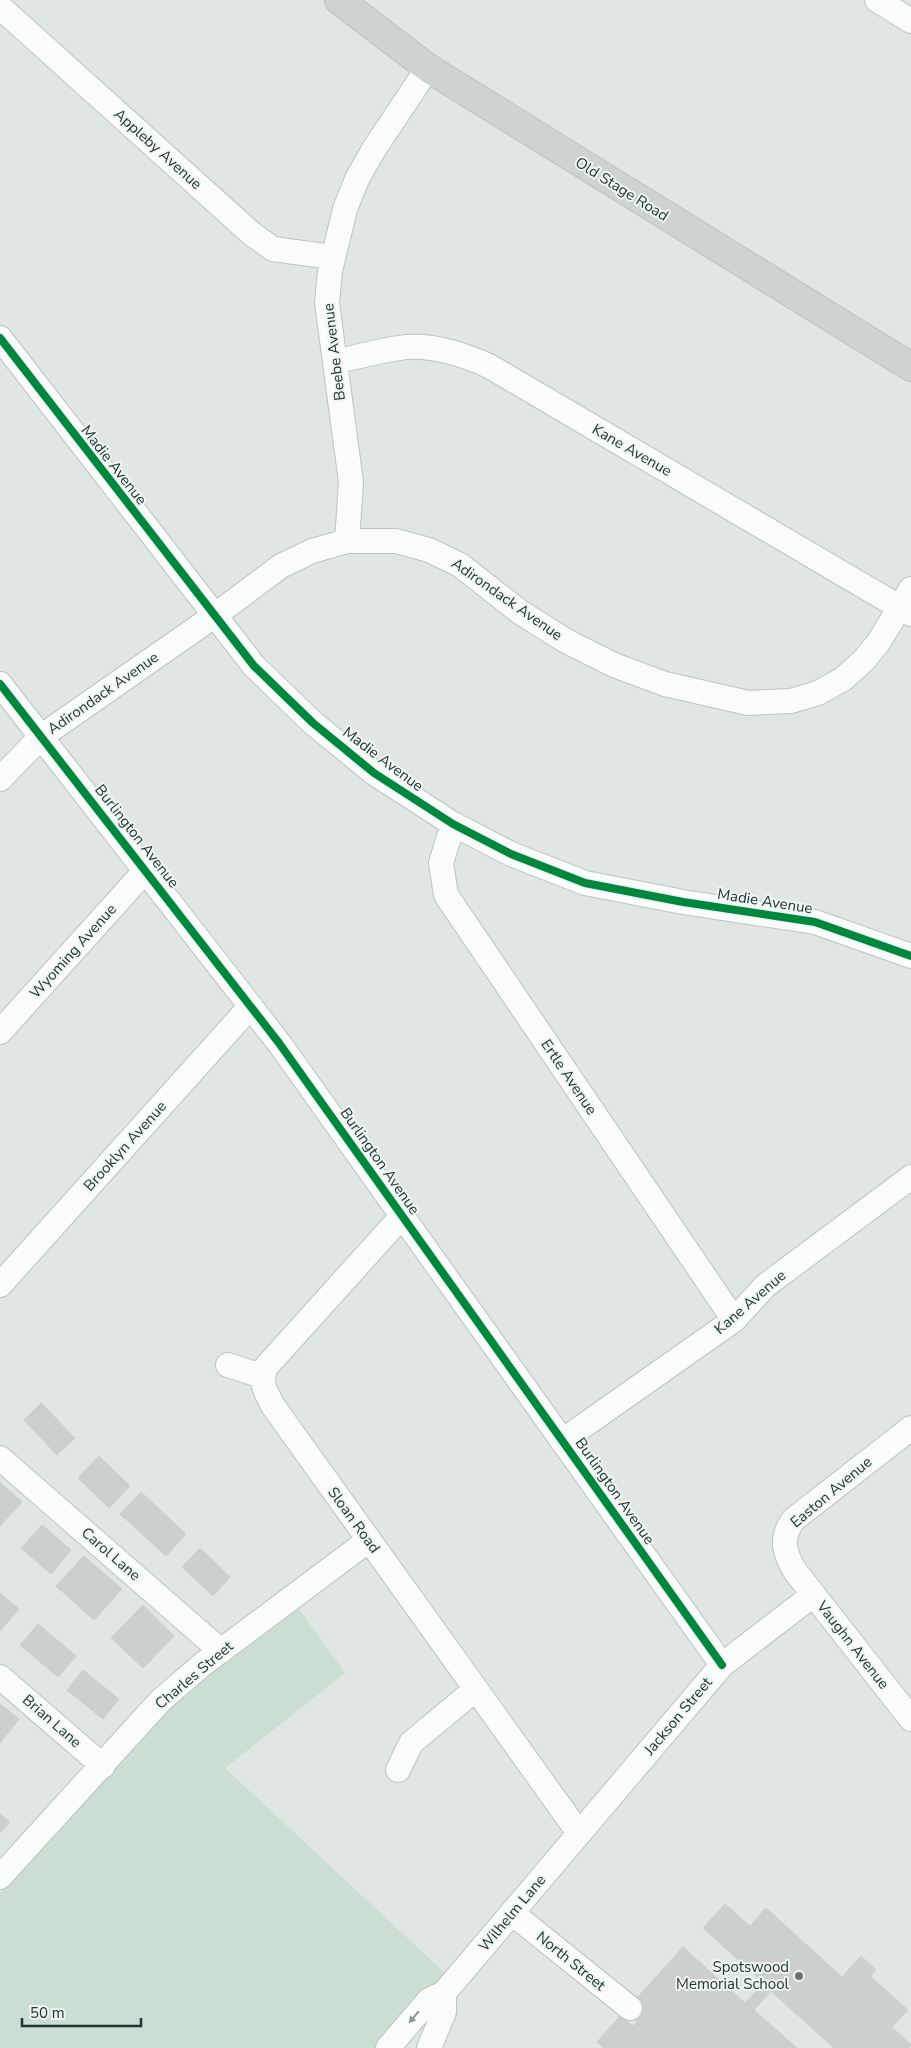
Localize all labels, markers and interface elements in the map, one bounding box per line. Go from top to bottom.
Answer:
street label: Appleby Avenue [110,104,206,194]
street label: Old Stage Road [572,152,672,226]
street label: Beebe Avenue [318,302,350,402]
street label: Kane Avenue [589,419,675,481]
street label: Madie Avenue [77,421,151,509]
street label: Adirondack Avenue [448,553,567,645]
street label: Adirondack Avenue [44,647,163,739]
street label: Madie Avenue [339,722,427,796]
street label: Burlington Avenue [90,780,184,892]
street label: Madie Avenue [716,884,814,918]
street label: Wyoming Avenue [25,899,121,1003]
street label: Ertle Avenue [536,1035,602,1119]
street label: Brooklyn Avenue [79,1097,171,1195]
street label: Burlington Avenue [336,1104,424,1218]
street label: Kane Avenue [710,1265,790,1339]
street label: Burlington Avenue [571,1434,659,1548]
street label: Easton Avenue [786,1452,876,1532]
street label: Sloan Road [323,1483,385,1557]
street label: Carol Lane [77,1523,145,1585]
street label: Vaughn Avenue [812,1596,894,1693]
street label: Charles Street [151,1636,238,1714]
street label: Jackson Street [639,1672,717,1760]
street label: Brian Lane [18,1690,86,1752]
street label: Wilhelm Lane [474,1870,550,1956]
street label: North Street [532,1927,610,1996]
place label: Spotswood Memorial School [676,1957,790,1994]
marker: Spotswood Memorial School [793,1970,805,1982]
scale bar [22,1996,141,2028]
text: 50 m [30,2003,65,2023]
one-way arrow [408,2011,420,2023]

